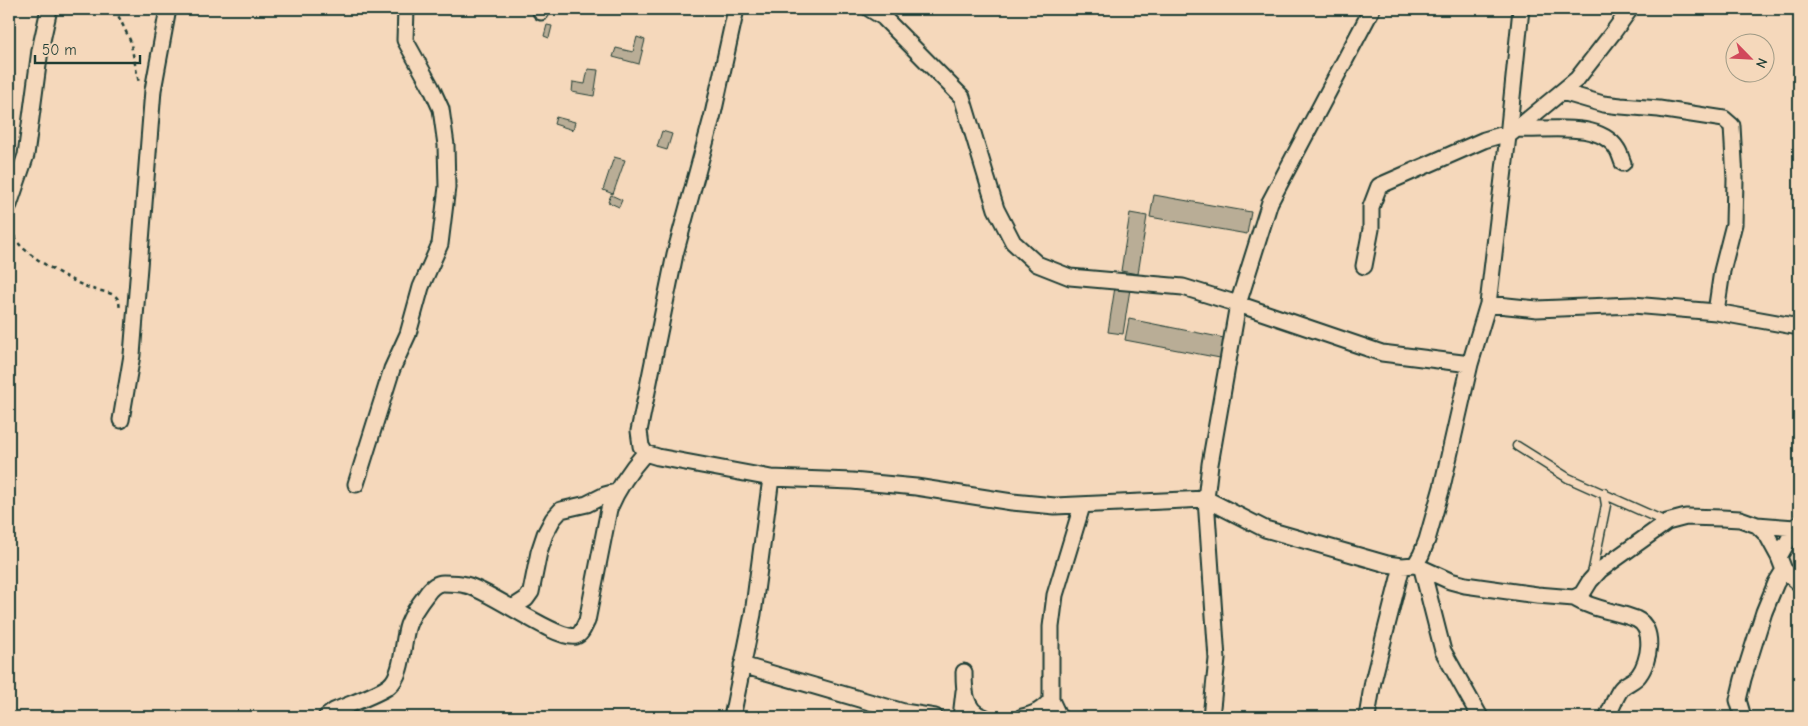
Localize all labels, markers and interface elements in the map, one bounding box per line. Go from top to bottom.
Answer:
scale bar [35,32,140,64]
north arrow [1726,32,1776,82]
text: 50 m [42,41,77,59]
text: N [1752,55,1771,71]

